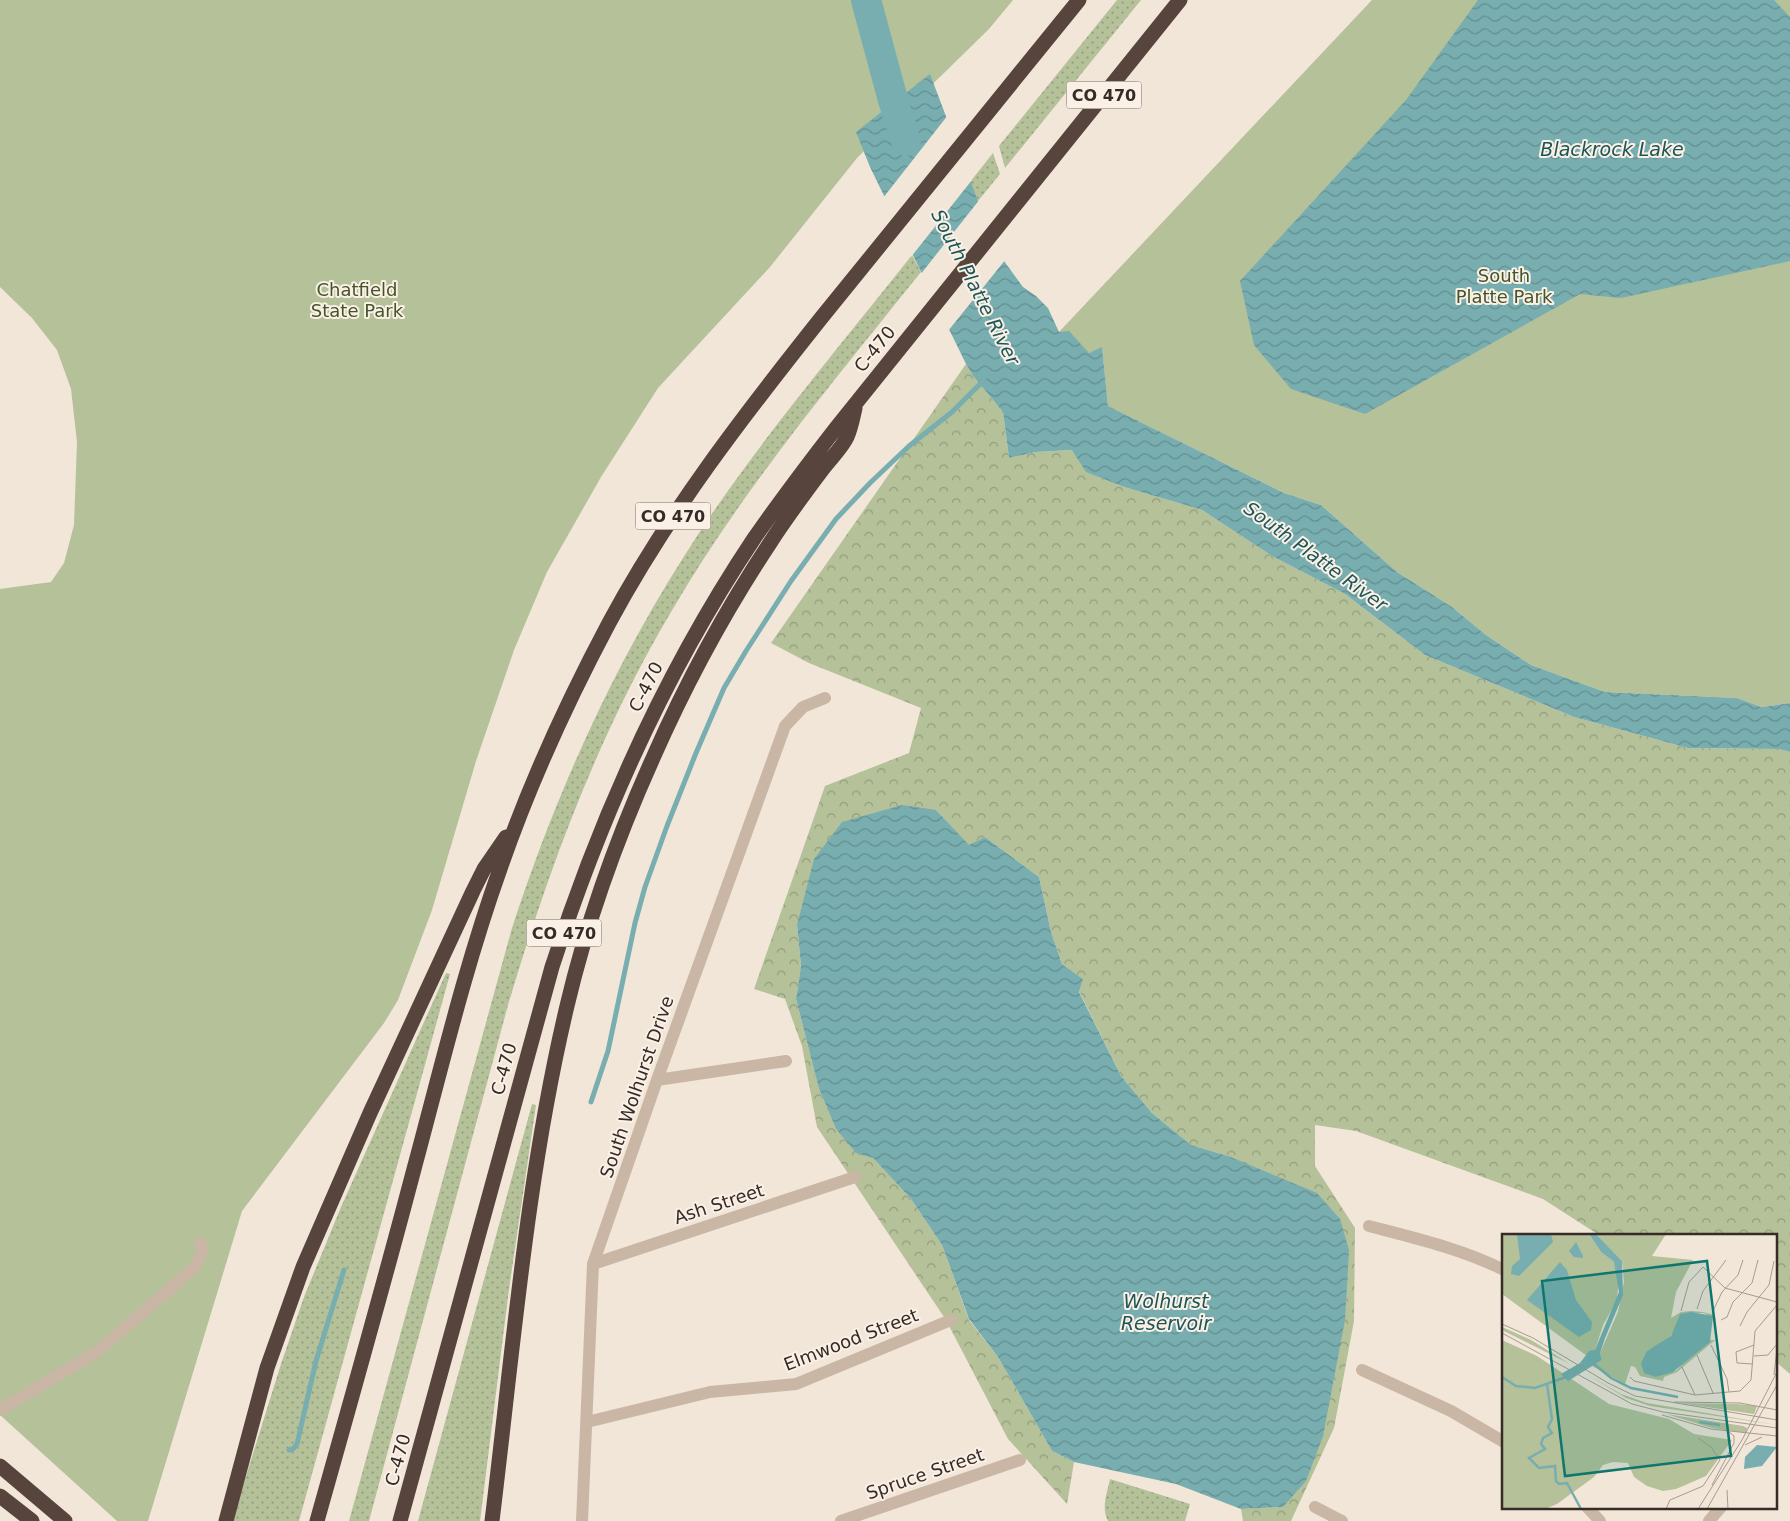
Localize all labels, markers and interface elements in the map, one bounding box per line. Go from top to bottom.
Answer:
road number: CO 470 [1066,82,1142,108]
water label: Blackrock Lake [1540,138,1684,160]
water label: South Platte River [927,206,1025,369]
park label: South Platte Park [1456,265,1553,307]
park label: Chatfield State Park [311,279,404,321]
street label: C-470 [850,321,900,376]
water label: South Platte River [1240,497,1393,616]
road number: CO 470 [636,502,710,530]
street label: C-470 [624,658,667,715]
road number: CO 470 [526,920,602,946]
street label: South Wolhurst Drive [595,993,678,1181]
street label: C-470 [486,1040,521,1097]
street label: Ash Street [671,1179,767,1228]
inset map [1502,1234,1778,1508]
water label: Wolhurst Reservoir [1121,1290,1212,1334]
street label: Elmwood Street [781,1304,921,1375]
street label: C-470 [380,1431,415,1488]
street label: Spruce Street [863,1444,986,1503]

